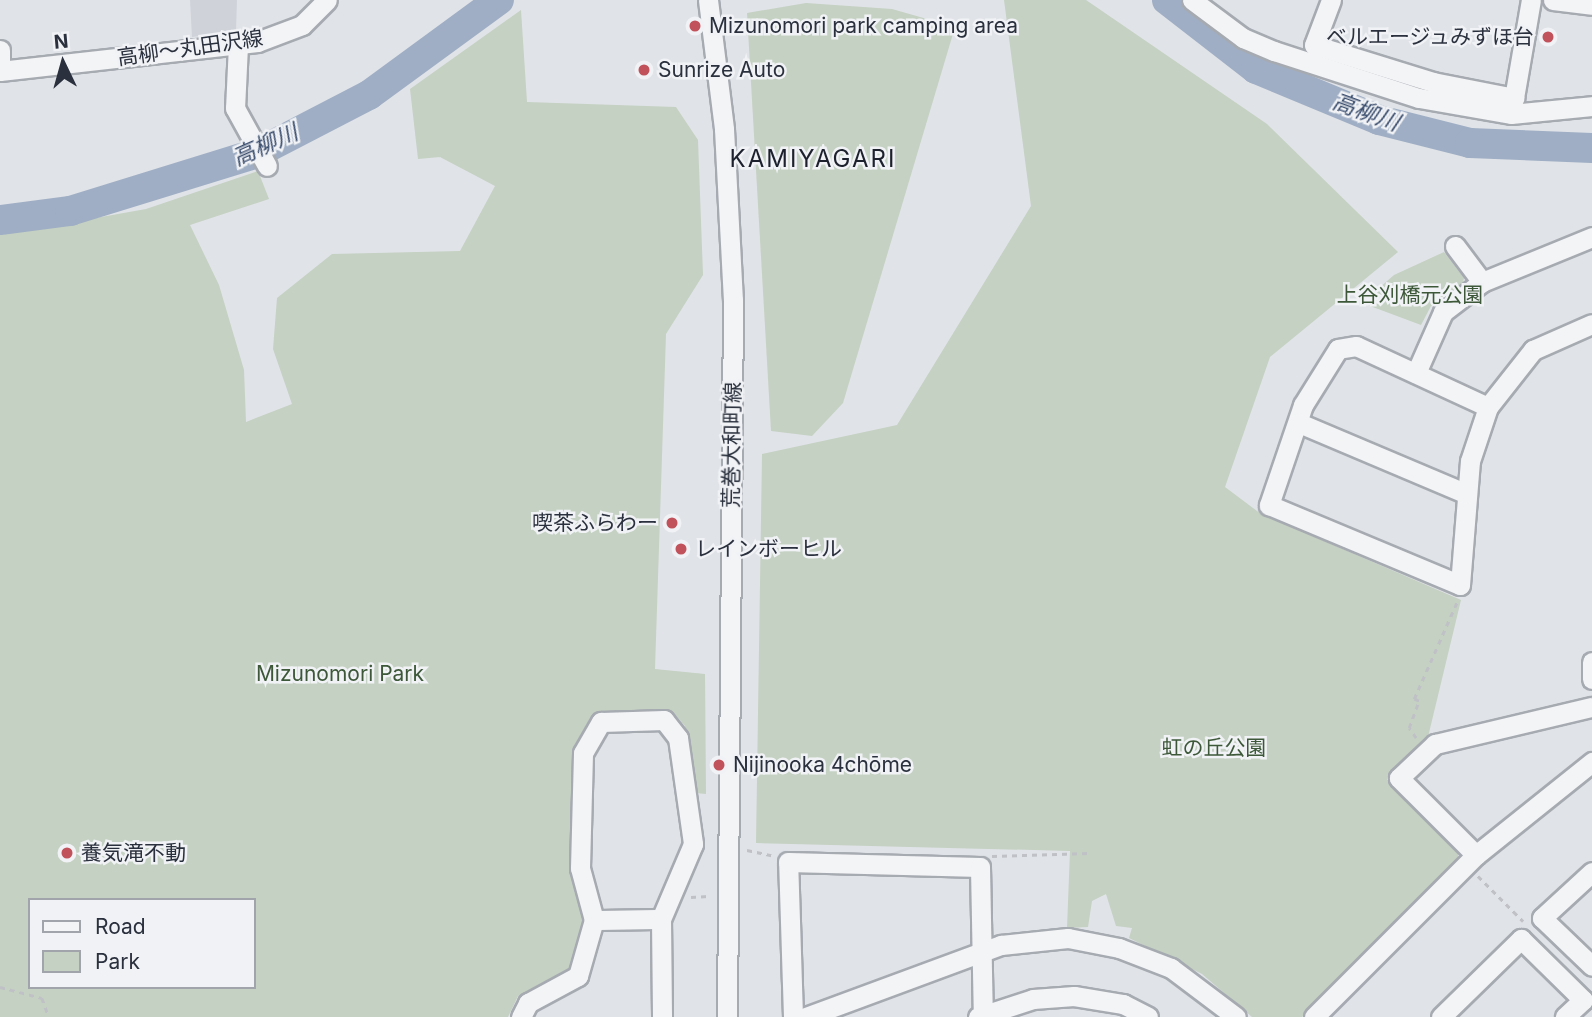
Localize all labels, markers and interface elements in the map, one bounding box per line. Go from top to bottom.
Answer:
place label: Mizunomori park camping area [709,13,1018,39]
marker: Mizunomori park camping area [687,18,703,34]
place label: ベルエージュみずほ台 [1324,24,1534,50]
street label: 高柳～丸田沢線 [115,25,265,71]
north arrow [28,28,98,98]
text: N [53,29,69,54]
marker: ベルエージュみずほ台 [1540,29,1556,45]
place label: Sunrize Auto [658,57,785,83]
marker: Sunrize Auto [636,62,652,78]
water label: 高柳川 [1329,87,1403,137]
water label: 高柳川 [228,118,302,172]
district label: KAMIYAGARI [731,145,895,173]
park label: 上谷刈橋元公園 [1337,282,1483,308]
street label: 荒巻大和町線 [718,382,746,508]
place label: 喫茶ふらわー [532,510,658,536]
marker: 喫茶ふらわー [664,515,680,531]
place label: レインボーヒル [695,536,842,562]
marker: レインボーヒル [673,541,689,557]
park label: Mizunomori Park [256,661,424,687]
park label: 虹の丘公園 [1162,735,1266,761]
place label: Nijinooka 4chōme [733,752,912,778]
marker: Nijinooka 4chōme [711,757,727,773]
place label: 養気滝不動 [81,840,186,866]
marker: 養気滝不動 [59,845,75,861]
legend [28,898,256,989]
text: Road [95,914,146,939]
text: Park [95,949,140,974]

